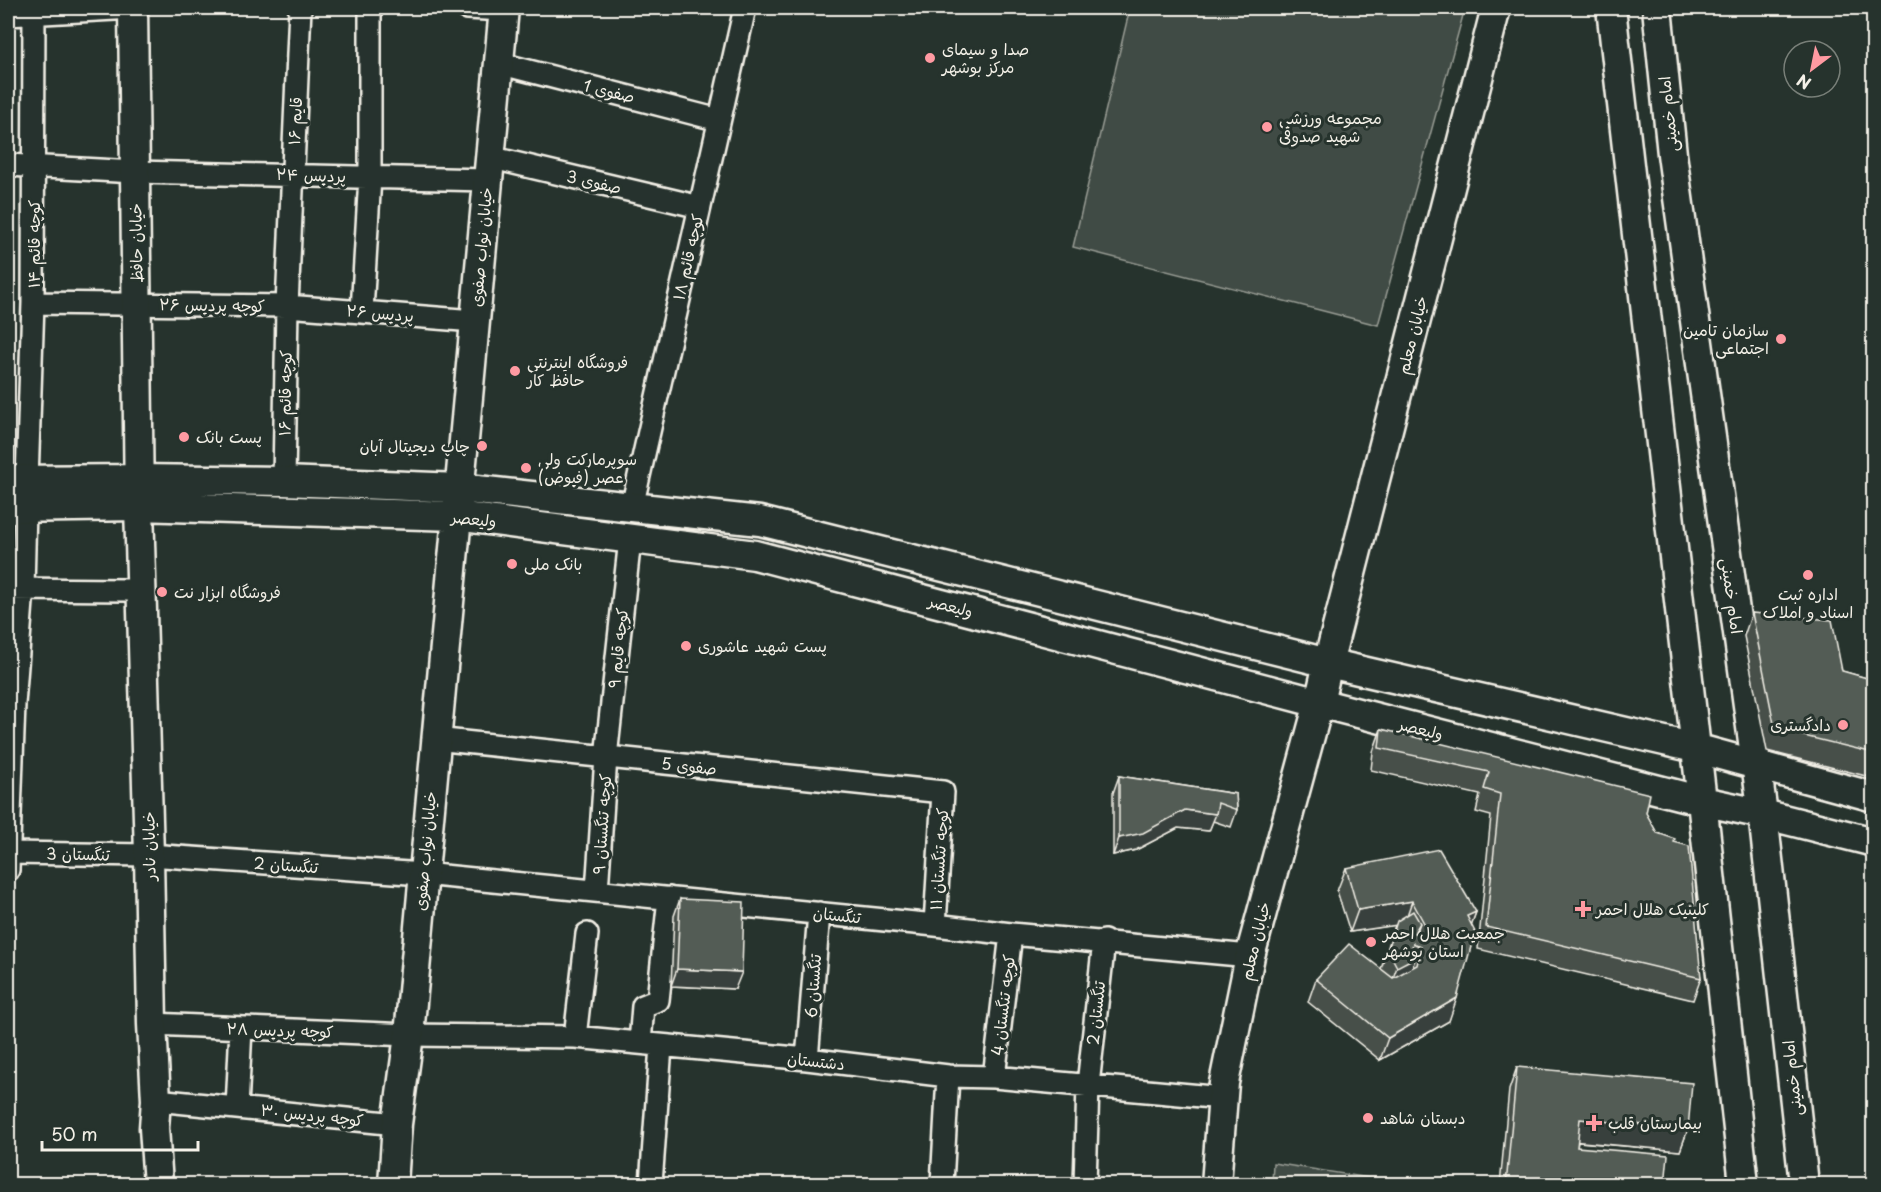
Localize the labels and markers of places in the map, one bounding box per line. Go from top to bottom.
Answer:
place label: صدا و سیمای مرکز بوشهر [940,36,1029,78]
marker: صدا و سیمای مرکز بوشهر [923,51,937,65]
place label: مجموعه ورزشی شهید صدوقی [1279,105,1382,147]
marker: مجموعه ورزشی شهید صدوقی [1260,120,1274,134]
place label: سازمان تامین اجتماعی [1683,317,1769,359]
marker: سازمان تامین اجتماعی [1774,332,1788,346]
place label: فروشگاه اینترنتی حافظ کار [525,349,628,391]
marker: فروشگاه اینترنتی حافظ کار [508,364,522,378]
place label: پست بانک [196,424,262,448]
marker: پست بانک [177,430,191,444]
place label: چاپ دیجیتال آبان [359,433,470,457]
marker: چاپ دیجیتال آبان [475,439,489,453]
place label: سوپرمارکت ولی عصر (فیوض) [538,446,637,488]
marker: سوپرمارکت ولی عصر (فیوض) [519,461,533,475]
place label: بانک ملی [524,551,582,575]
marker: بانک ملی [505,557,519,571]
marker: اداره ثبت اسناد و املاک [1801,568,1815,582]
place label: فروشگاه ابزار نت [174,579,281,603]
place label: اداره ثبت اسناد و املاک [1763,581,1853,623]
marker: فروشگاه ابزار نت [155,585,169,599]
place label: پست شهید عاشوری [698,633,827,657]
marker: پست شهید عاشوری [679,639,693,653]
place label: دادگستری [1770,712,1831,736]
marker: دادگستری [1836,718,1850,732]
place label: کلینیک هلال احمر [1594,896,1709,920]
marker: کلینیک هلال احمر [1574,900,1592,918]
place label: جمعیت هلال احمر استان بوشهر [1381,920,1505,962]
marker: جمعیت هلال احمر استان بوشهر [1364,935,1378,949]
place label: دبستان شاهد [1380,1105,1466,1129]
place label: بیمارستان قلب [1608,1110,1702,1134]
marker: دبستان شاهد [1361,1111,1375,1125]
marker: بیمارستان قلب [1585,1114,1603,1132]

